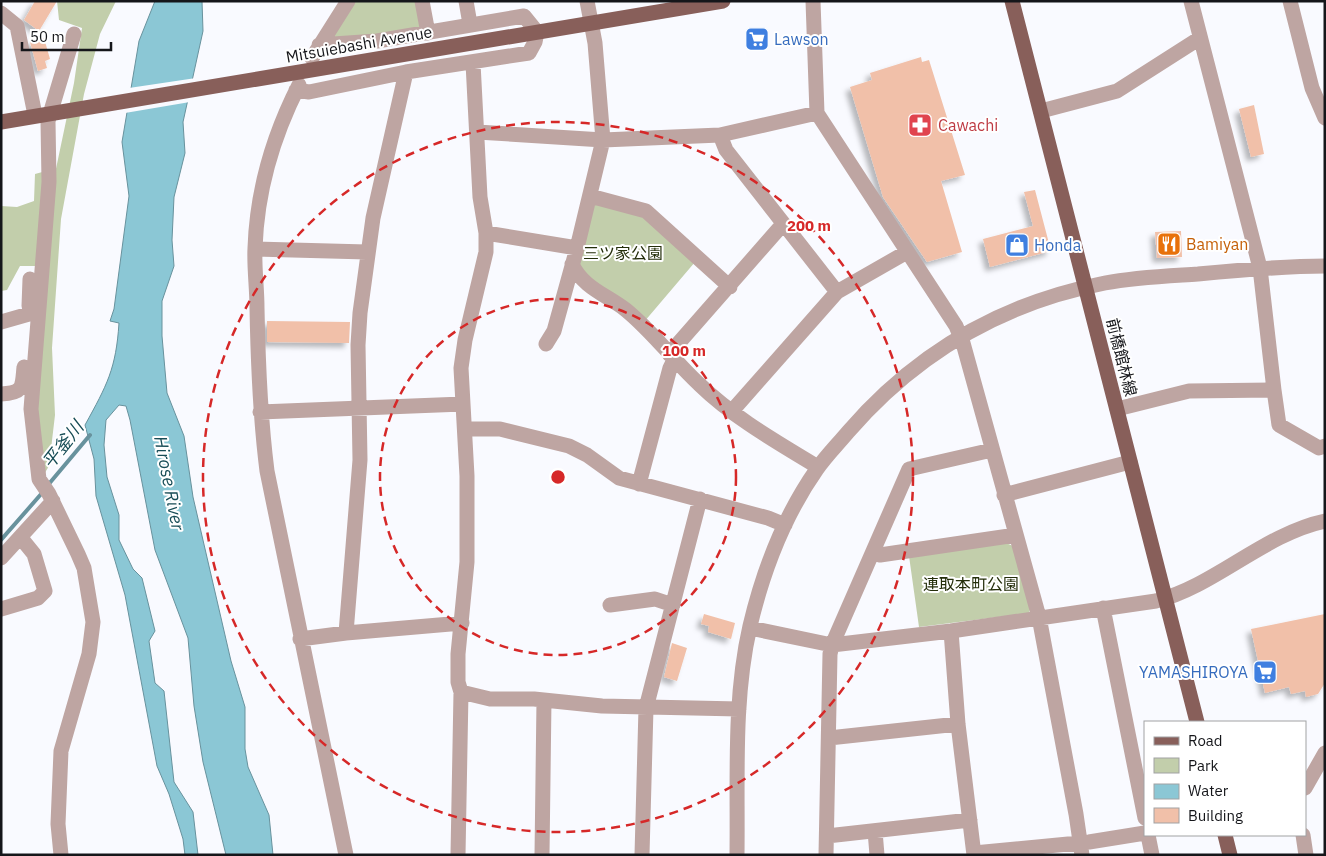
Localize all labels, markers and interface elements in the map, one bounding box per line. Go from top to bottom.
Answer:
scale bar [22,20,111,52]
street label: Mitsuiebashi Avenue [284,21,434,67]
supermarket icon: Lawson [744,26,770,52]
text: 50 m [30,27,65,46]
place label: Lawson [774,29,829,49]
pharmacy icon: Cawachi [907,112,933,138]
place label: Cawachi [938,115,998,135]
text: 200 m [787,216,831,235]
restaurant icon: Bamiyan [1156,231,1182,257]
shop icon: Honda [1004,232,1030,258]
place label: Bamiyan [1186,234,1248,254]
place label: Honda [1034,235,1082,255]
park label: 三ツ家公園 [583,243,663,263]
street label: 前橋館林線 [1103,316,1141,398]
text: 100 m [662,341,706,360]
water label: 平釜川 [37,415,90,473]
water label: Hirose River [149,434,190,533]
centre of rings [549,468,567,486]
park label: 連取本町公園 [923,574,1019,594]
supermarket icon: YAMASHIROYA [1252,659,1278,685]
place label: YAMASHIROYA [1139,662,1248,682]
legend [1144,721,1306,836]
text: Road [1188,731,1223,750]
text: Park [1188,756,1218,775]
text: Water [1188,781,1229,800]
text: Building [1188,806,1243,825]

